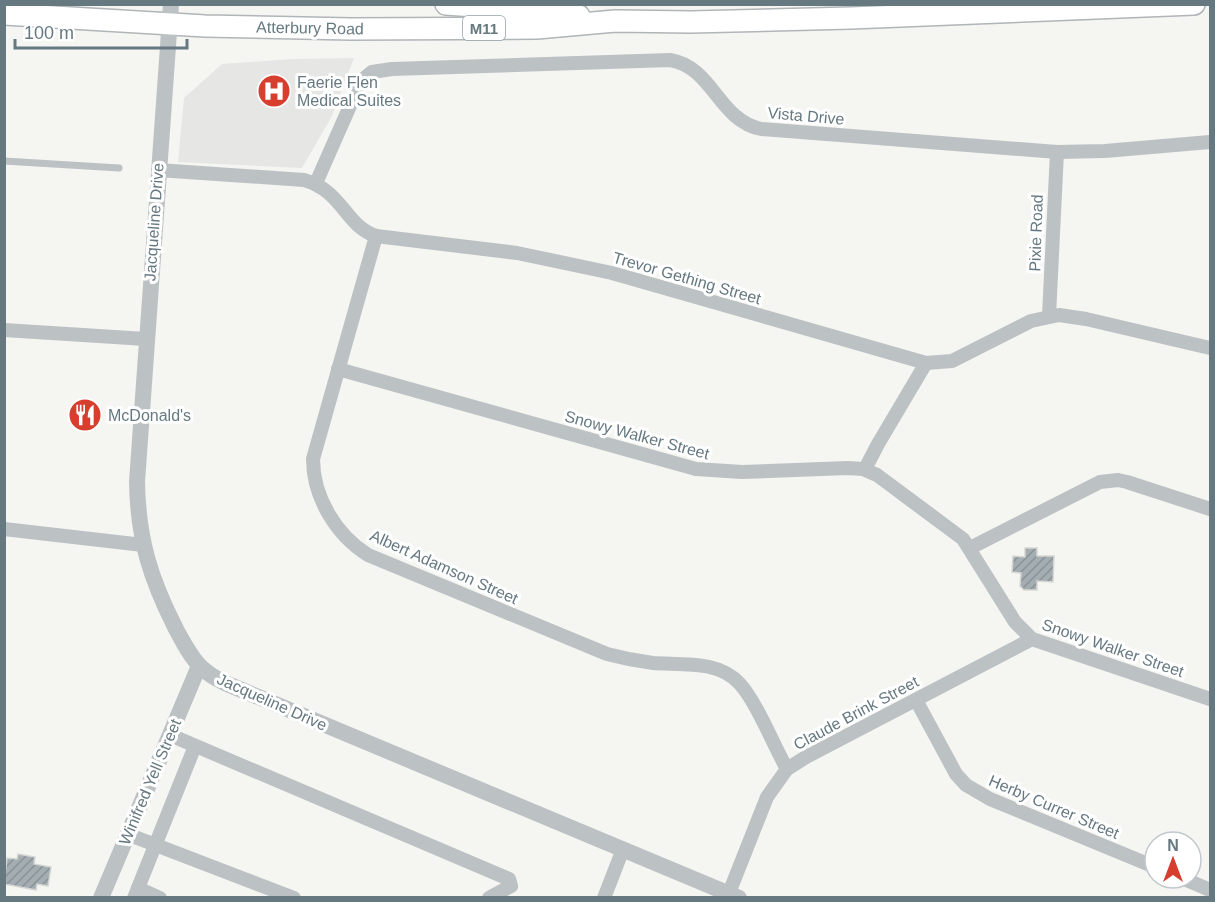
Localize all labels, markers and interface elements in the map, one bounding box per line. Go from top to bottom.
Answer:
scale bar [15,12,188,50]
road number: M11 [463,16,505,40]
street label: Atterbury Road [256,19,364,37]
text: 100 m [24,23,74,43]
hospital icon: Faerie Flen Medical Suites [256,73,292,109]
place label: Faerie Flen Medical Suites [297,74,401,109]
street label: Vista Drive [767,104,845,128]
street label: Jacqueline Drive [141,162,167,282]
street label: Pixie Road [1026,194,1046,272]
street label: Trevor Gething Street [611,249,764,307]
restaurant icon: McDonald's [67,397,103,433]
place label: McDonald's [108,407,191,424]
street label: Snowy Walker Street [563,408,712,463]
street label: Albert Adamson Street [367,527,521,608]
street label: Snowy Walker Street [1040,616,1187,680]
street label: Jacqueline Drive [215,670,330,734]
street label: Claude Brink Street [791,673,922,753]
street label: Winifred Yell Street [116,716,184,848]
street label: Herby Currer Street [986,772,1122,842]
north arrow [1143,830,1203,890]
text: N [1167,837,1179,854]

